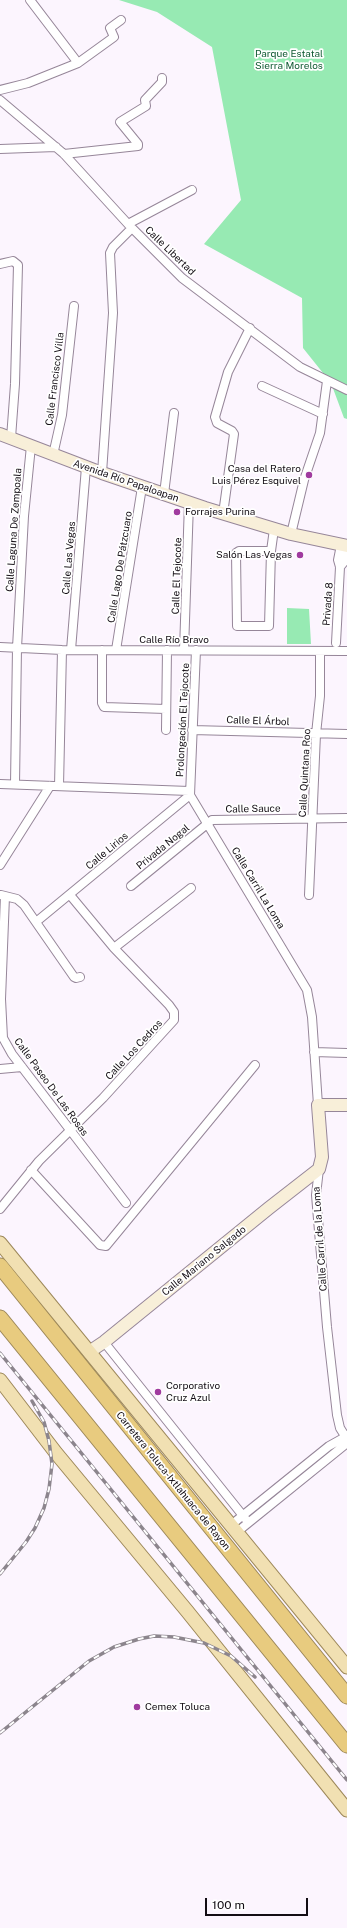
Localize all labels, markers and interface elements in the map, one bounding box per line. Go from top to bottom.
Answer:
park label: Parque Estatal Sierra Morelos [255,48,323,72]
street label: Calle Libertad [142,224,198,278]
street label: Calle Francisco Villa [43,332,67,426]
street label: Avenida Río Papaloapan [72,457,180,505]
place label: Casa del Ratero Luis Pérez Esquivel [212,463,301,486]
street label: Calle Laguna De Zempoala [4,468,24,592]
marker: Casa del Ratero Luis Pérez Esquivel [304,470,314,480]
place label: Forrajes Purina [185,506,255,518]
marker: Forrajes Purina [172,507,182,517]
street label: Calle Lago De Pátzcuaro [105,510,135,624]
street label: Calle Las Vegas [60,521,78,595]
street label: Calle El Tejocote [170,537,184,615]
place label: Salón Las Vegas [216,549,292,561]
marker: Salón Las Vegas [295,550,305,560]
street label: Privada 8 [320,582,336,626]
street label: Calle Río Bravo [139,634,209,646]
street label: Prolongación El Tejocote [174,663,192,777]
street label: Calle El Árbol [226,714,290,728]
street label: Calle Quintana Roo [297,728,313,818]
street label: Calle Sauce [225,803,281,815]
street label: Privada Nogal [134,822,192,872]
street label: Calle Lirios [83,830,131,872]
street label: Calle Carril La Loma [229,845,287,931]
street label: Calle Los Cedros [103,1017,165,1083]
street label: Calle Paseo De Las Rosas [11,1036,91,1138]
street label: Calle Carril de la Loma [310,1186,330,1292]
street label: Calle Mariano Salgado [160,1223,248,1299]
place label: Corporativo Cruz Azul [166,1380,220,1404]
marker: Corporativo Cruz Azul [153,1387,163,1397]
street label: Carretera Toluca-Ixtlahuaca de Rayon [113,1409,233,1553]
place label: Cemex Toluca [145,1701,210,1713]
marker: Cemex Toluca [132,1702,142,1712]
scale bar [207,1890,310,1916]
text: 100 m [212,1898,245,1912]

